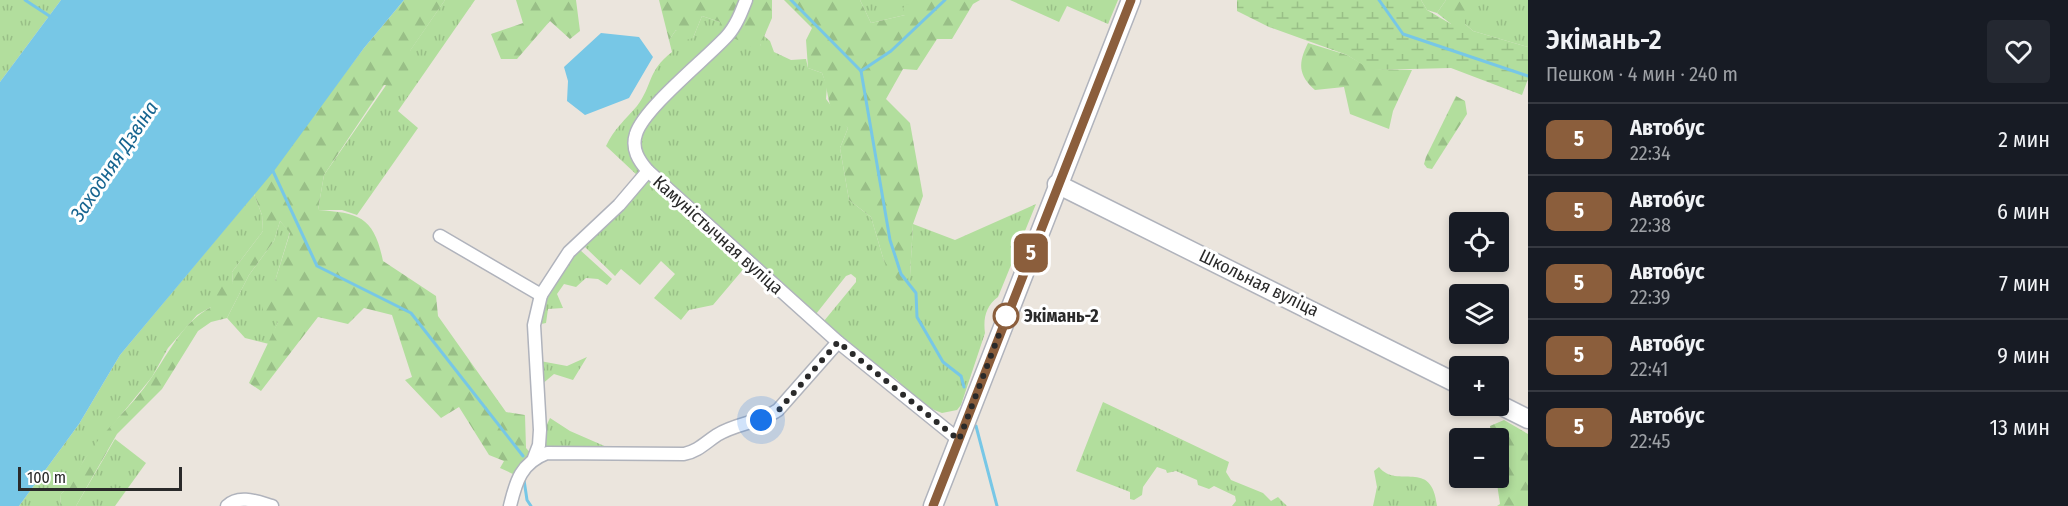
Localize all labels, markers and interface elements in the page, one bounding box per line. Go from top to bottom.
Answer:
button: heart [1987,20,2050,83]
text: Экімань-2 [1546,23,1662,56]
text: Пешком · 4 мин · 240 m [1546,62,1738,86]
water label: Заходняя Дзвіна [64,96,163,226]
text: Автобус [1630,114,1705,141]
text: 5 [1574,126,1584,152]
text: 2 мин [1998,126,2050,153]
text: 22:34 [1630,141,1671,165]
street label: Камуністычная вуліца [648,171,788,299]
text: Автобус [1630,186,1705,213]
text: 5 [1574,198,1584,224]
text: 6 мин [1997,198,2050,225]
map controls [1449,212,1509,488]
button: locate [1449,212,1509,272]
text: 22:38 [1630,213,1671,237]
line badge: 5 [1012,234,1050,272]
text: 5 [1026,240,1036,266]
street label: Школьная вуліца [1196,245,1323,322]
text: Автобус [1630,258,1705,285]
text: 5 [1574,270,1584,296]
text: 7 мин [1999,270,2050,297]
button: layers [1449,284,1509,344]
text: 22:39 [1630,285,1671,309]
marker: Экімань-2 [993,303,1019,329]
place label: Экімань-2 [1024,305,1099,327]
text: Автобус [1630,330,1705,357]
text: 5 [1574,342,1584,368]
text: 9 мин [1997,342,2050,369]
button: + [1449,356,1509,416]
text: 22:41 [1630,357,1668,381]
text: Автобус [1630,402,1705,429]
your location [746,405,776,435]
text: 5 [1574,414,1584,440]
text: 13 мин [1989,414,2050,441]
button: − [1449,428,1509,488]
text: 22:45 [1630,429,1670,453]
scale bar [18,464,182,492]
text: 100 m [27,468,66,487]

